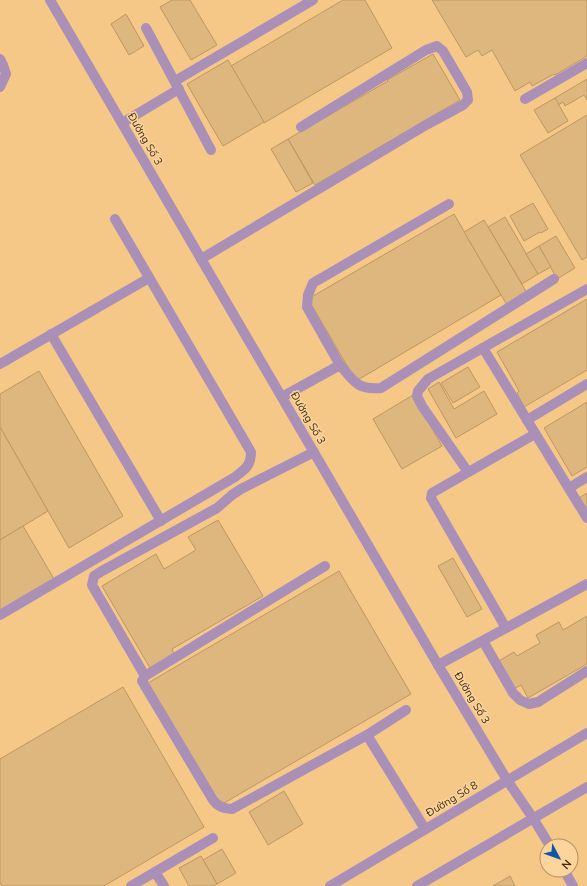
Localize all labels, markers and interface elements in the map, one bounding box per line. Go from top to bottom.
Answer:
street label: Đường Số 3 [123,109,166,168]
street label: Đường Số 3 [286,388,329,447]
street label: Đường Số 3 [450,668,493,727]
street label: Đường Số 8 [422,777,481,821]
north arrow [539,838,579,878]
text: N [558,856,575,872]

